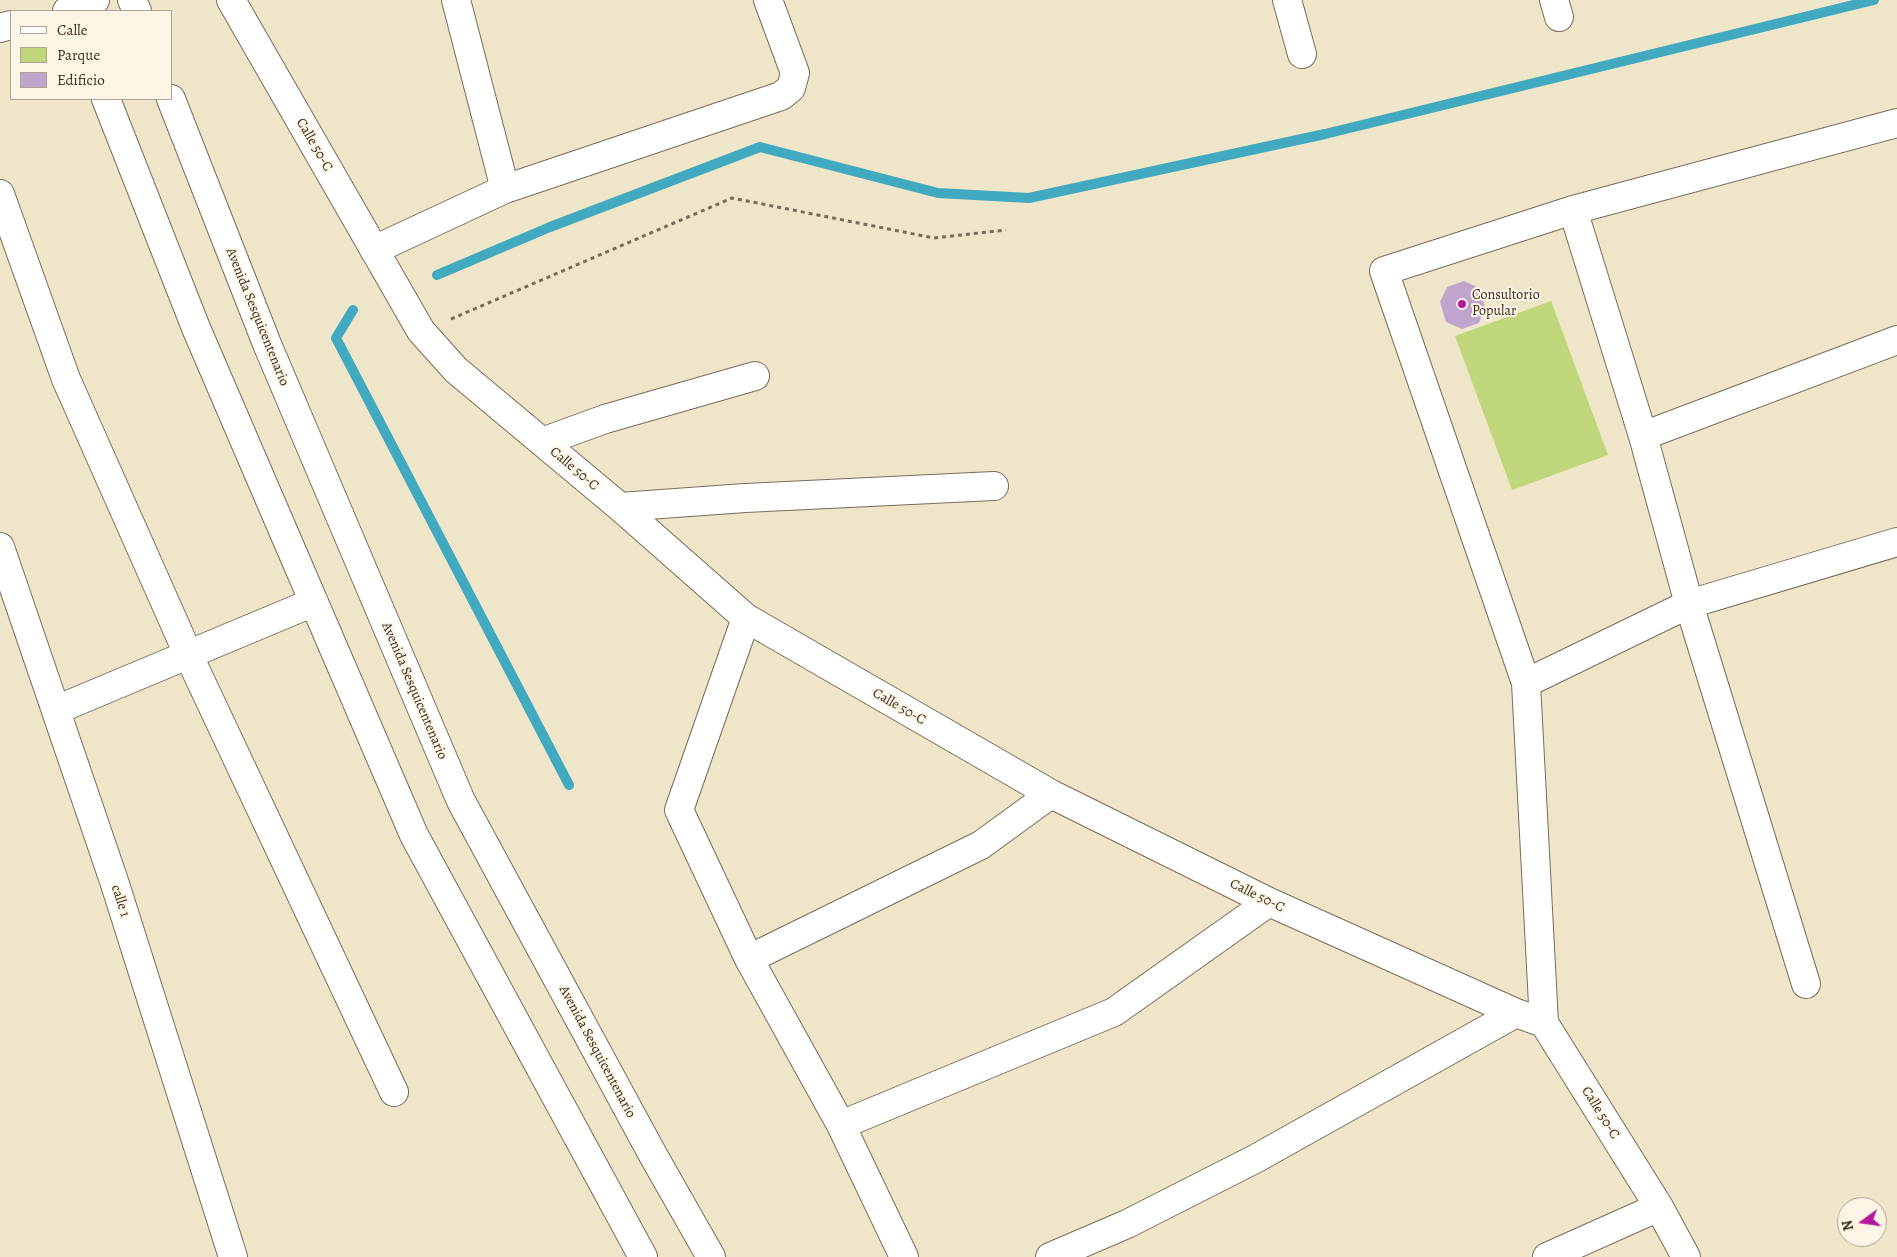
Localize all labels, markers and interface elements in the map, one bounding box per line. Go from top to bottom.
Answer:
legend [10,10,172,100]
text: Calle [57,20,87,40]
text: Parque [57,45,100,65]
text: Edificio [57,70,105,90]
street label: Calle 50-C [292,115,336,175]
street label: Avenida Sesquicentenario [222,246,292,388]
place label: Consultorio Popular [1472,288,1540,321]
marker: Consultorio Popular [1456,298,1468,310]
street label: Calle 50-C [546,444,602,494]
street label: Avenida Sesquicentenario [377,620,451,762]
street label: Calle 50-C [869,685,929,729]
street label: Calle 50-C [1227,876,1287,916]
street label: calle 1 [107,883,133,919]
street label: Avenida Sesquicentenario [555,983,639,1121]
street label: Calle 50-C [1577,1084,1623,1142]
north arrow [1837,1197,1887,1247]
text: N [1837,1218,1858,1233]

